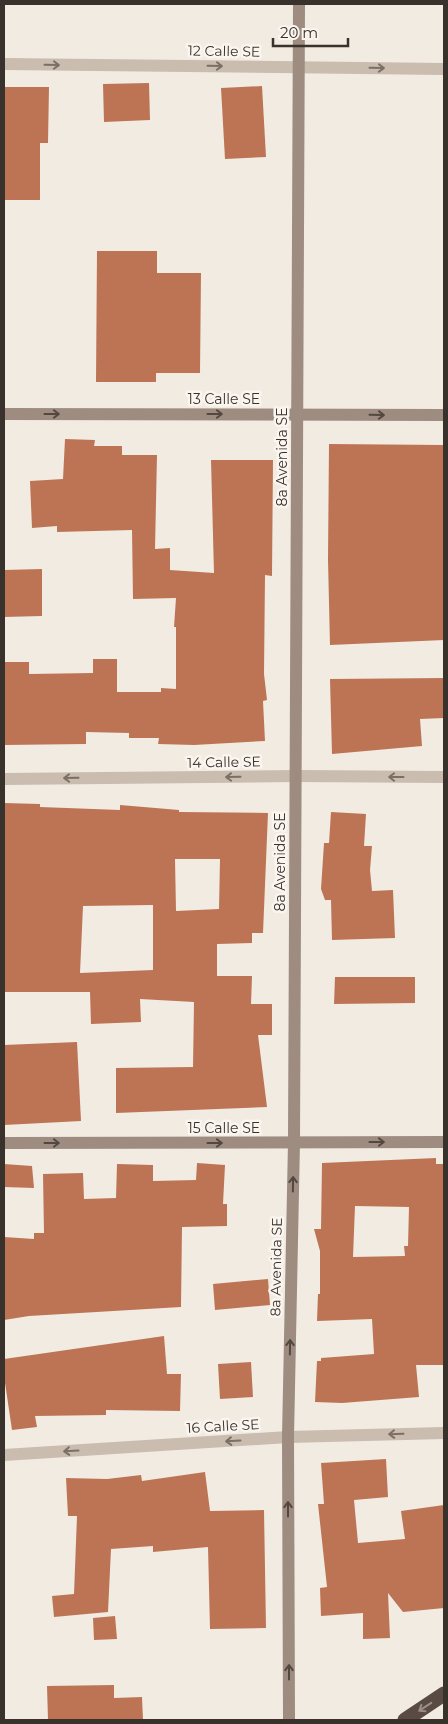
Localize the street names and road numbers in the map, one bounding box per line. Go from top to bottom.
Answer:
street label: 12 Calle SE [188,41,260,61]
street label: 13 Calle SE [188,390,260,408]
street label: 8a Avenida SE [273,408,291,507]
street label: 14 Calle SE [187,752,261,772]
street label: 8a Avenida SE [271,813,289,912]
street label: 15 Calle SE [188,1119,260,1137]
street label: 8a Avenida SE [266,1217,286,1317]
street label: 16 Calle SE [186,1415,260,1437]

